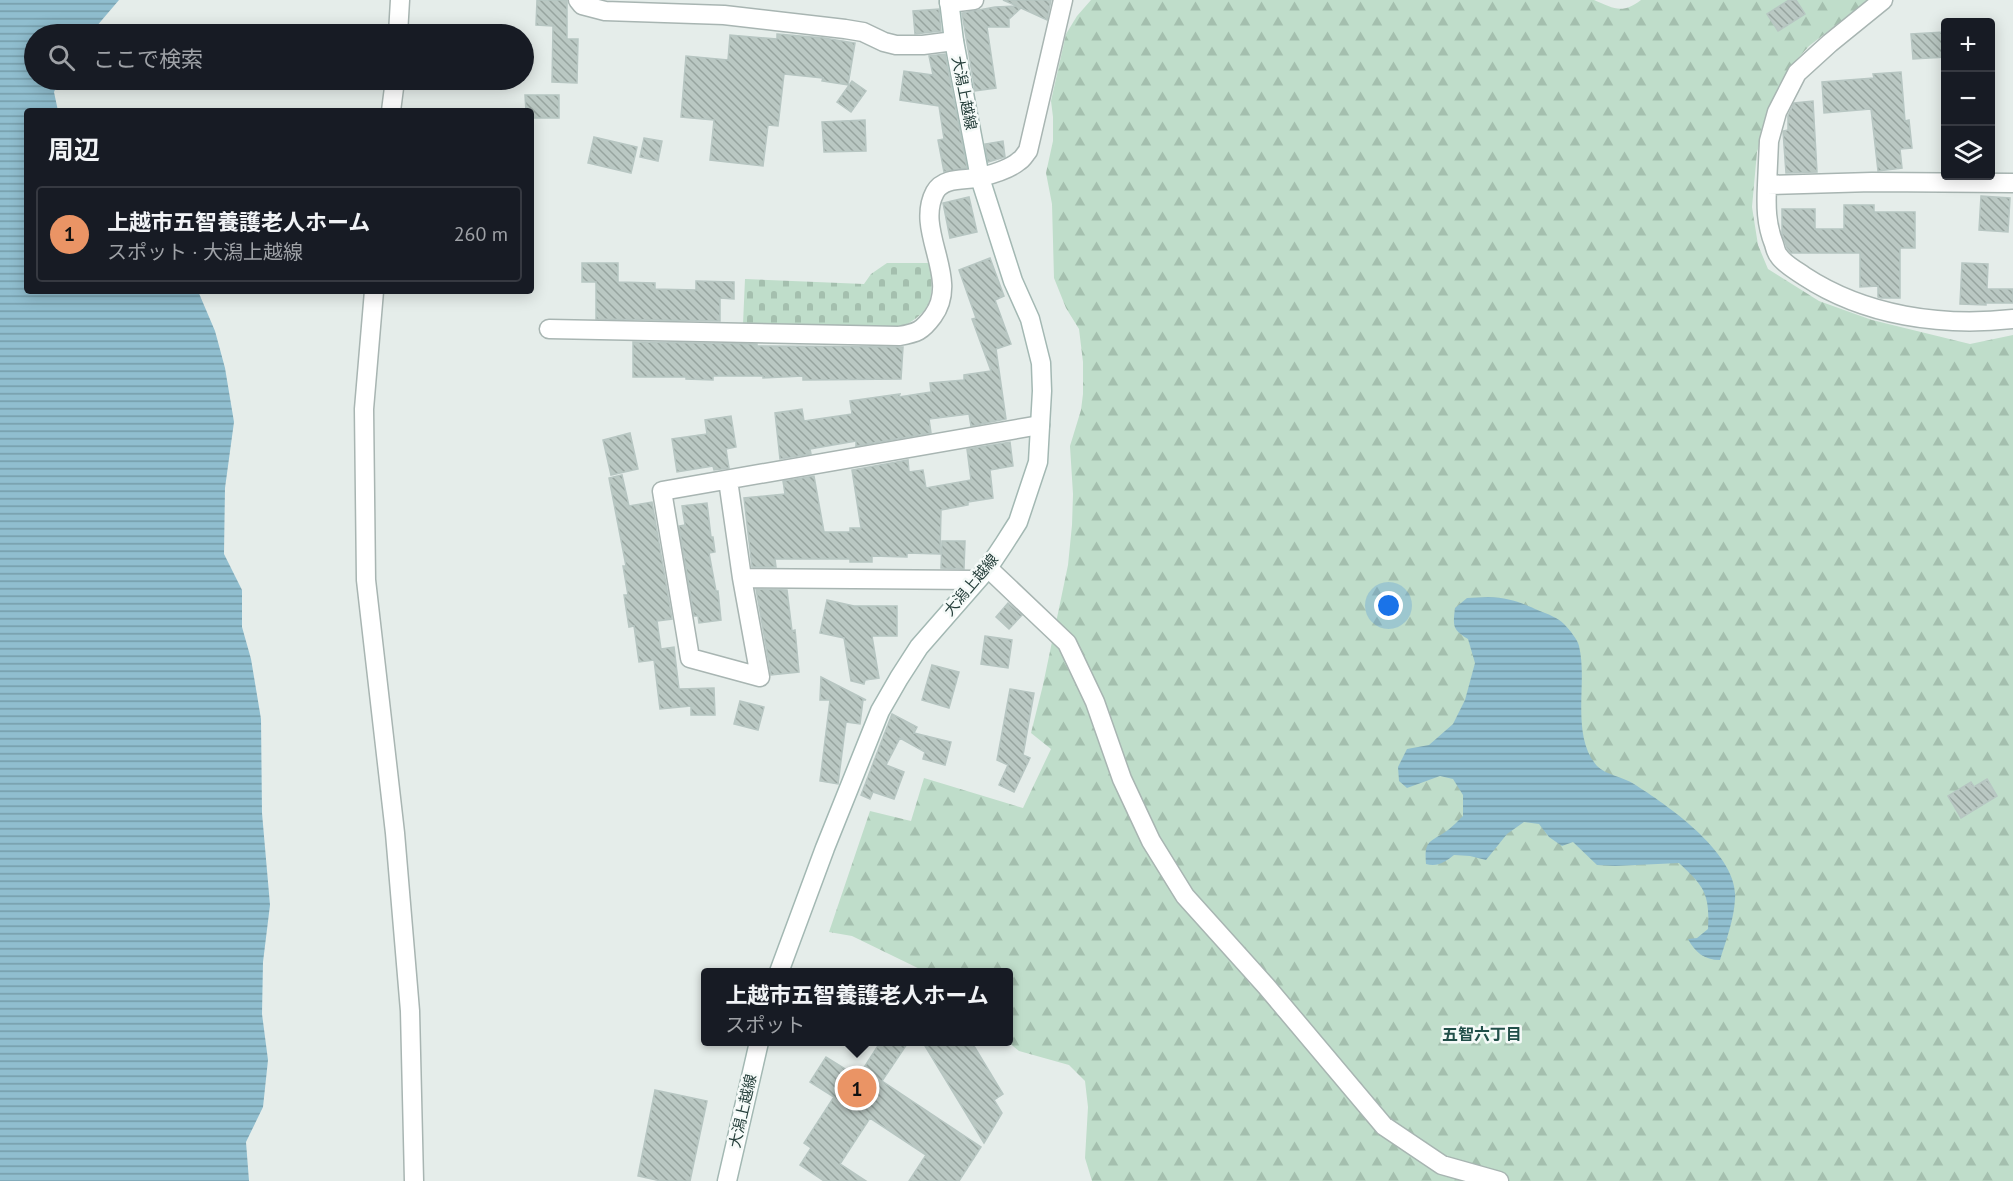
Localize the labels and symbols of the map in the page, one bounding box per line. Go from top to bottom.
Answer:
street label: 大潟上越線 [948,54,981,132]
street label: 大潟上越線 [939,550,1002,620]
your location [1374,591,1403,620]
district label: 五智六丁目 [1442,1024,1522,1044]
pin: 1 [838,1066,876,1110]
street label: 大潟上越線 [725,1072,760,1150]

